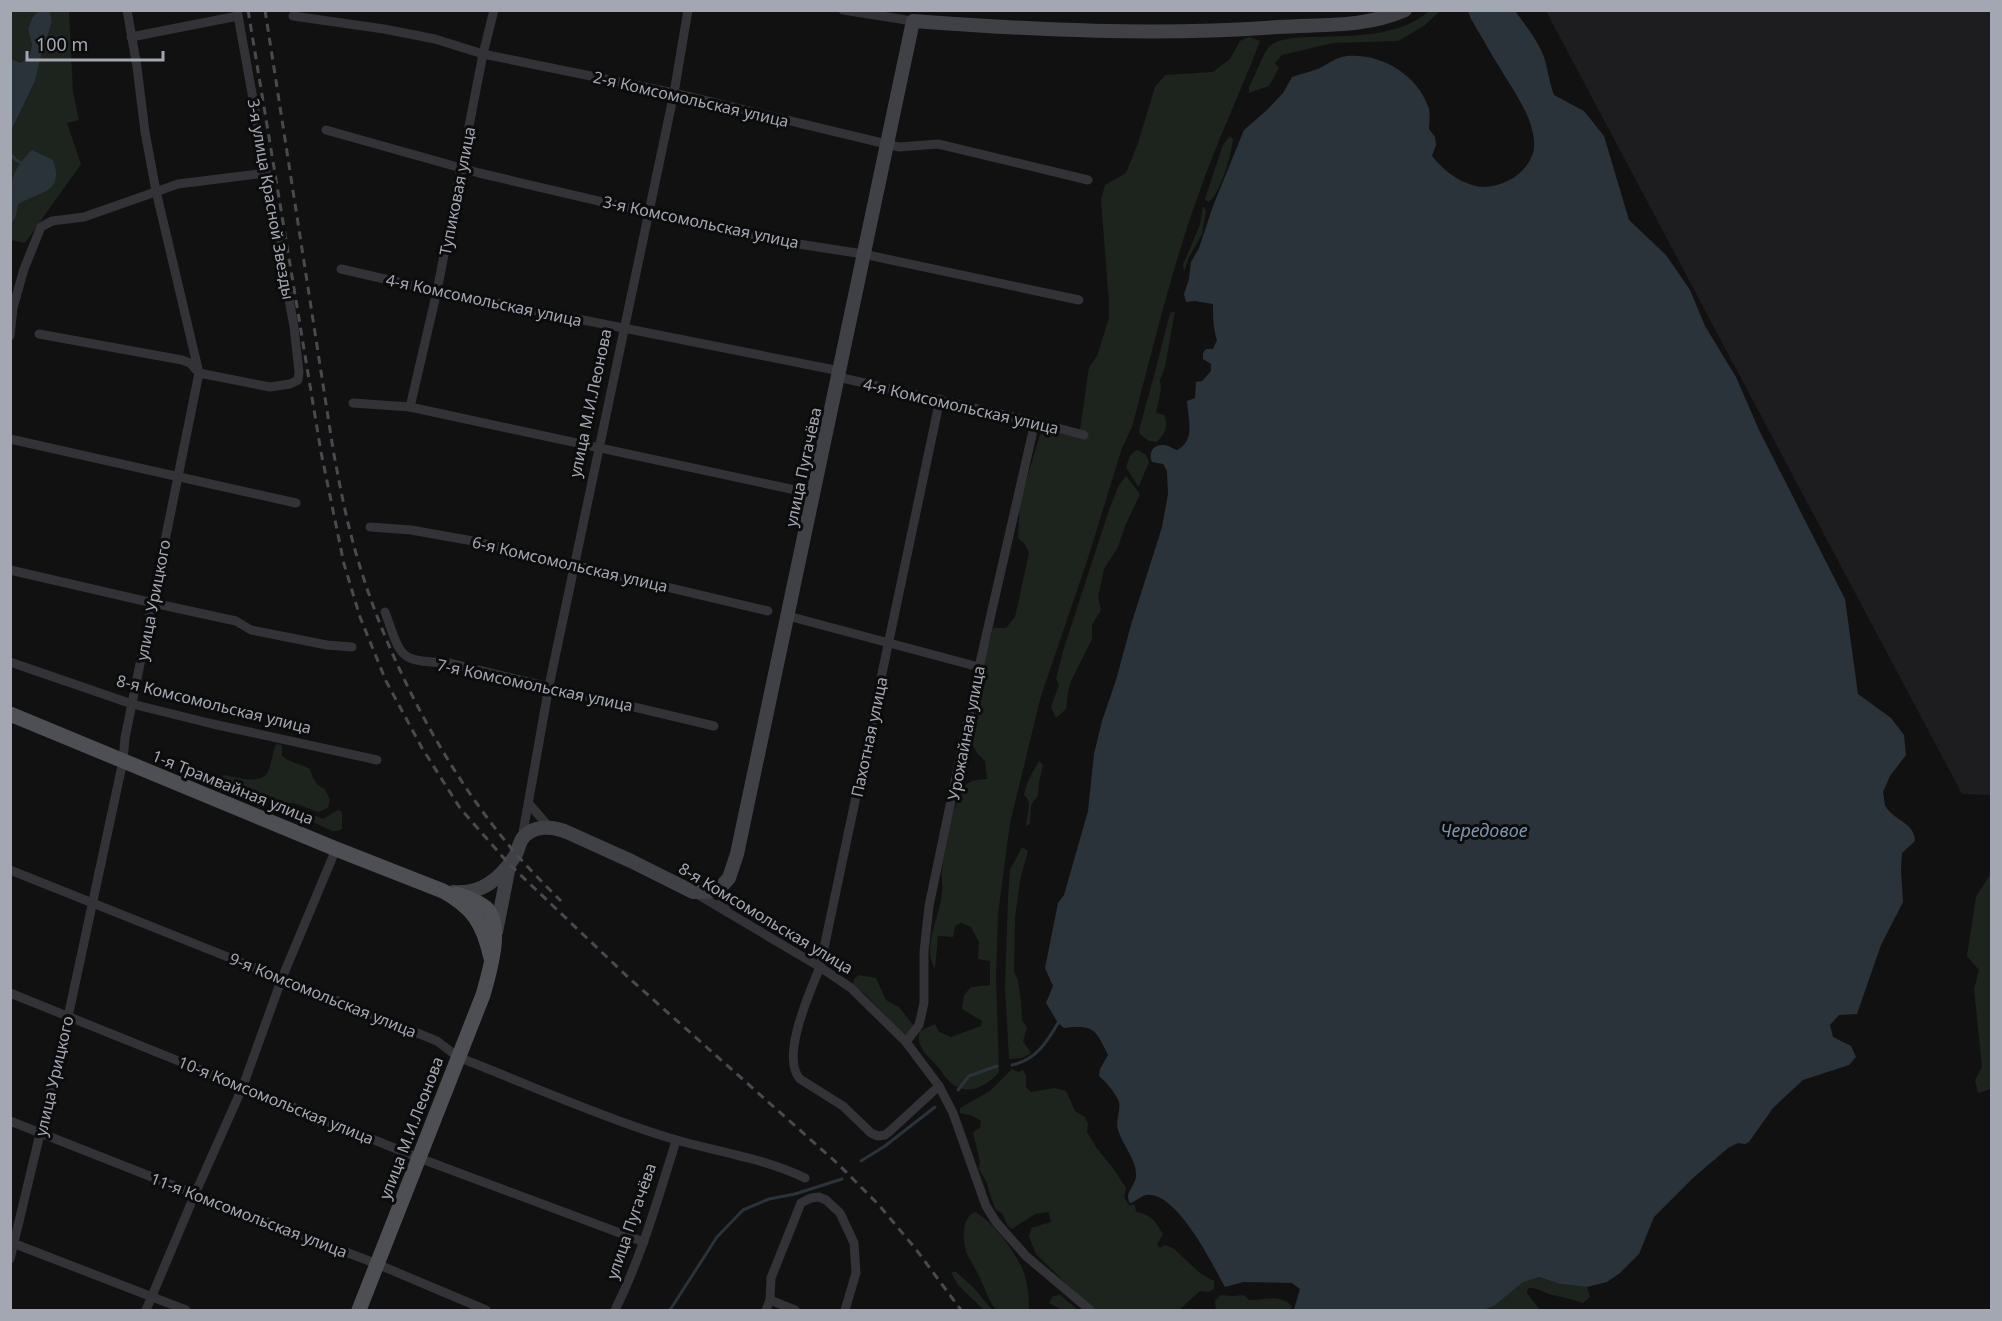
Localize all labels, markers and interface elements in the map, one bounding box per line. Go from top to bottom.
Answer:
scale bar [27,24,164,62]
text: 100 m [36,32,88,56]
street label: 2-я Комсомольская улица [591,66,791,132]
street label: 3-я улица Красной Звезды [242,97,300,301]
street label: Тупиковая улица [434,125,480,257]
street label: 3-я Комсомольская улица [601,190,801,254]
street label: 4-я Комсомольская улица [384,268,584,332]
street label: улица М.И.Леонова [563,327,617,479]
street label: 4-я Комсомольская улица [861,373,1061,439]
street label: улица Пугачёва [780,405,826,529]
street label: 6-я Комсомольская улица [470,531,670,597]
street label: улица Урицкого [130,538,176,662]
street label: 7-я Комсомольская улица [435,653,635,717]
street label: Урожайная улица [942,664,990,802]
street label: 8-я Комсомольская улица [114,669,314,739]
street label: Пахотная улица [846,675,892,799]
street label: 1-я Трамвайная улица [149,745,317,829]
water label: Чередовое [1440,818,1528,842]
street label: 8-я Комсомольская улица [675,857,857,979]
street label: 9-я Комсомольская улица [226,947,420,1043]
street label: улица Урицкого [29,1014,79,1138]
street label: 10-я Комсомольская улица [175,1051,377,1149]
street label: улица М.И.Леонова [374,1053,448,1203]
street label: улица Пугачёва [601,1160,661,1282]
street label: 11-я Комсомольская улица [147,1167,351,1263]

